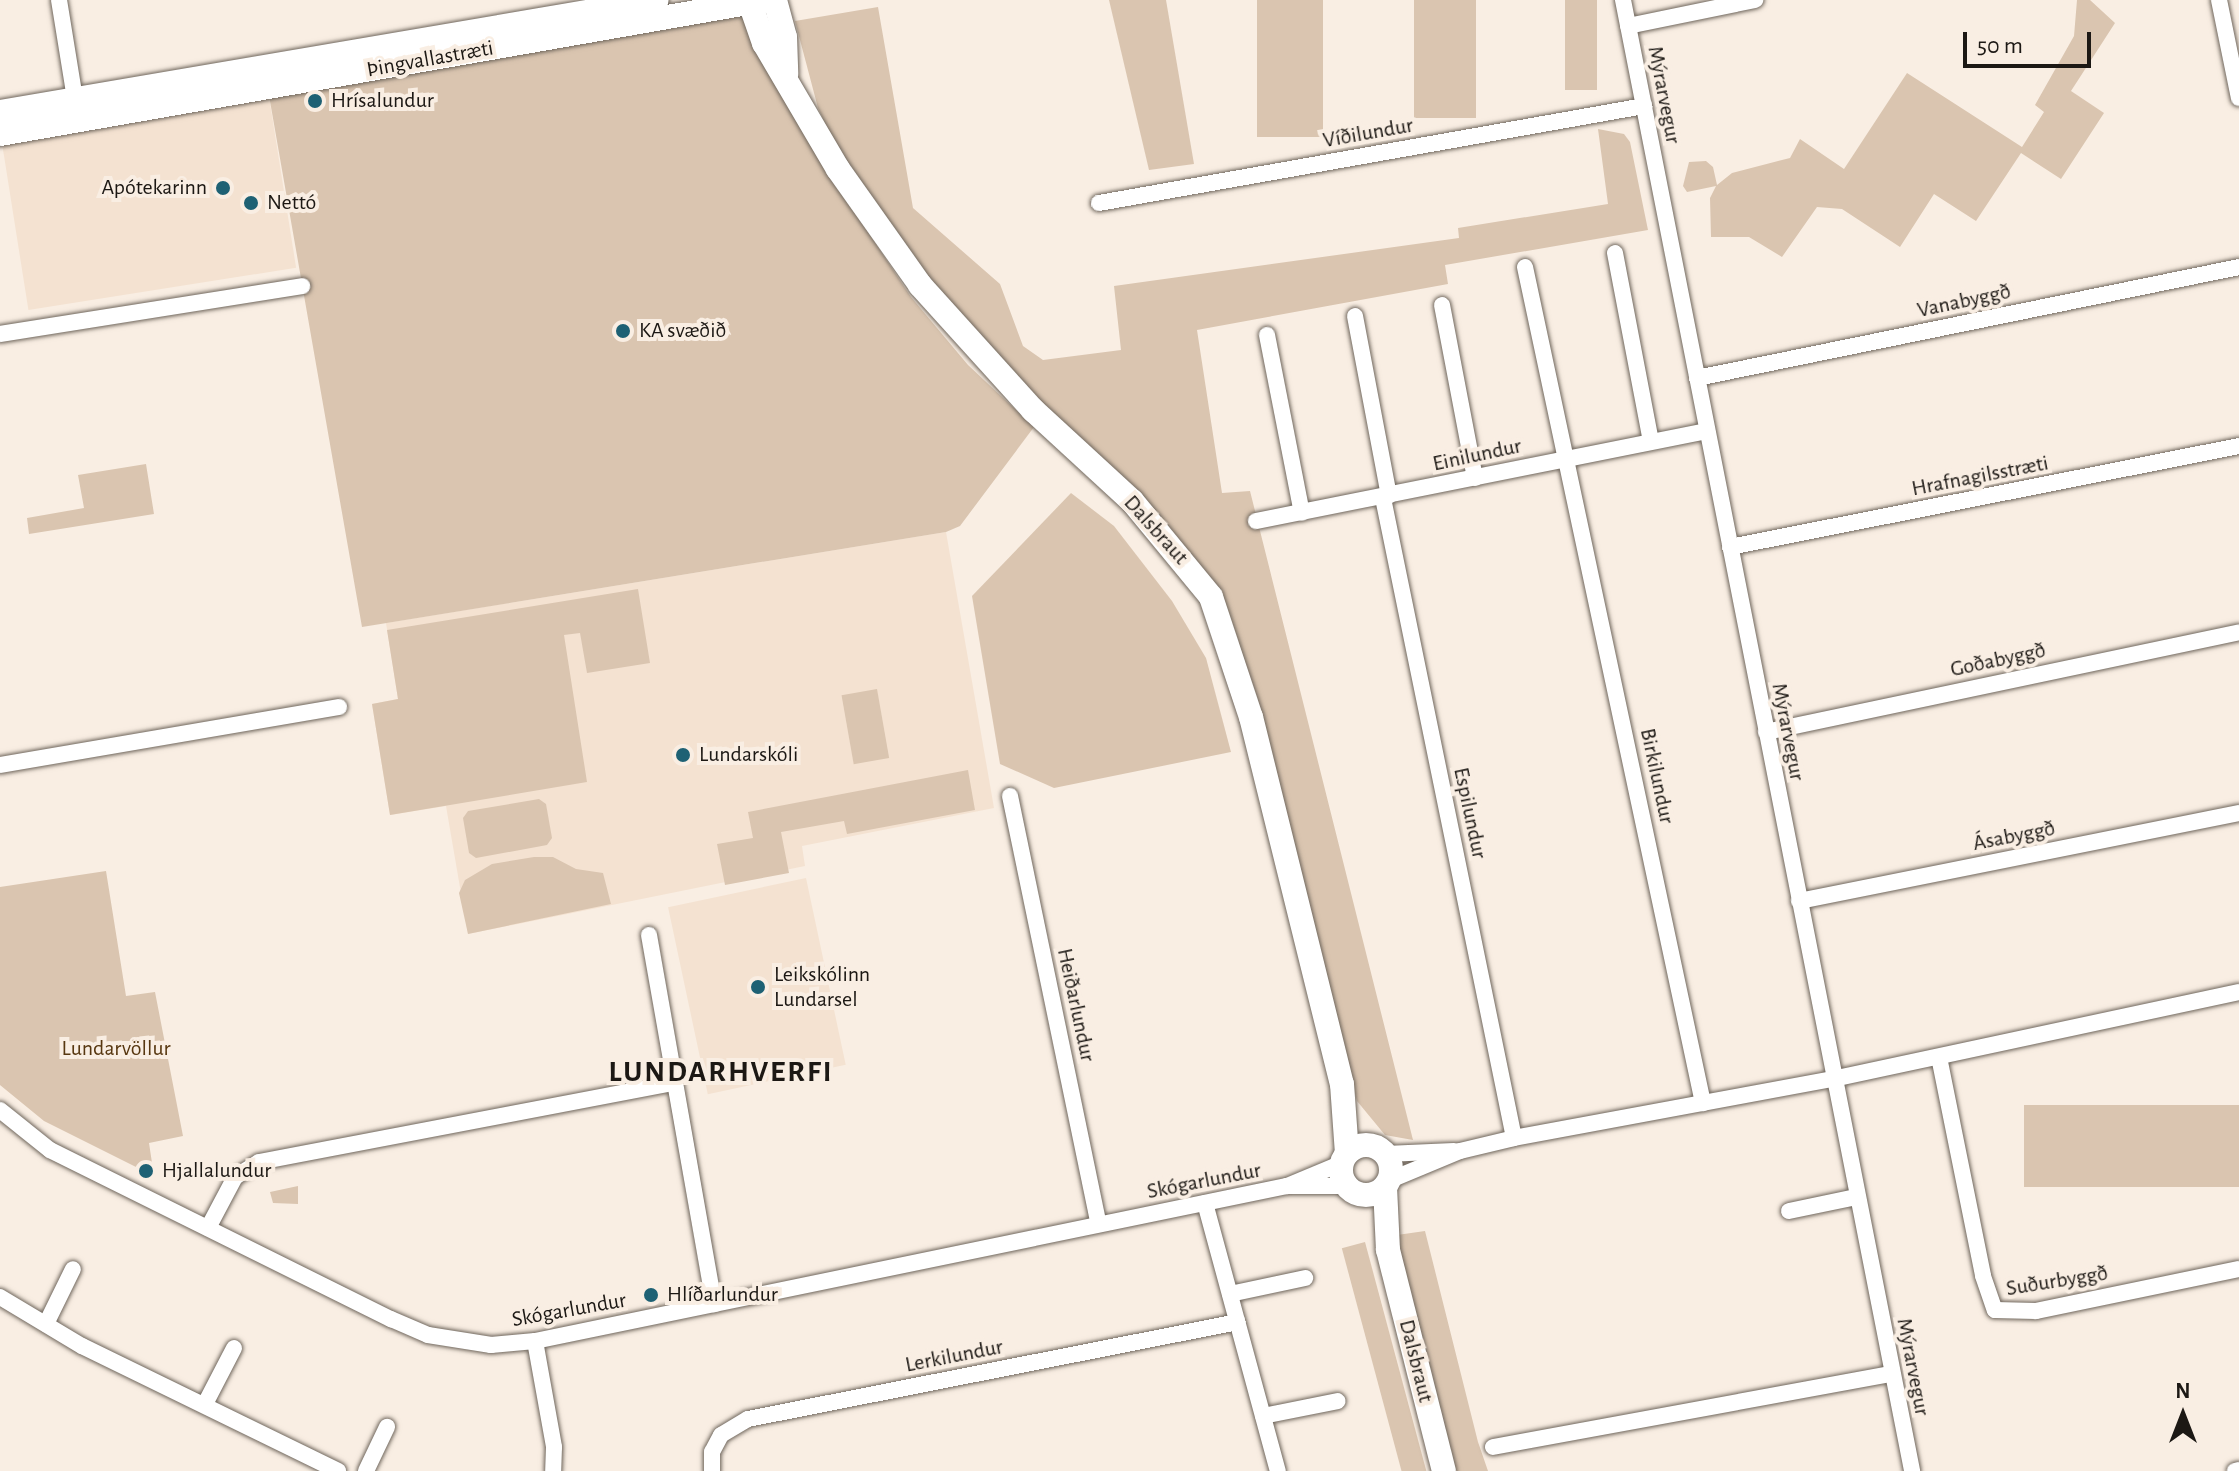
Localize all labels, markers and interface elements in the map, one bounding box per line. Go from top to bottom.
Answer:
scale bar [1967,16,2095,66]
text: 50 m [1977,34,2023,58]
street label: Þingvallastræti [364,35,496,83]
street label: Mýrarvegur [1642,44,1686,146]
place label: Hrísalundur [331,88,434,114]
marker: Hrísalundur [306,92,324,110]
street label: Víðilundur [1321,112,1415,154]
place label: Apótekarinn [101,175,207,201]
marker: Apótekarinn [214,179,232,197]
place label: Nettó [267,190,316,216]
marker: Nettó [242,194,260,212]
street label: Vanabyggð [1915,278,2013,324]
place label: KA svæðið [639,318,726,344]
marker: KA svæðið [614,322,632,340]
street label: Einilundur [1430,433,1524,477]
street label: Hrafnagilsstræti [1909,450,2051,502]
street label: Dalsbraut [1118,490,1194,570]
street label: Goðabyggð [1948,637,2048,683]
street label: Mýrarvegur [1766,681,1810,783]
street label: Birkilundur [1634,726,1680,826]
place label: Lundarskóli [699,742,798,768]
marker: Lundarskóli [674,746,692,764]
street label: Espilundur [1447,765,1493,861]
street label: Ásabyggð [1971,815,2057,857]
street label: Heiðarlundur [1051,946,1101,1064]
place label: Leikskólinn Lundarsel [774,961,870,1012]
marker: Leikskólinn Lundarsel [749,978,767,996]
park label: Lundarvöllur [62,1036,170,1062]
district label: LUNDARHVERFI [608,1054,834,1090]
street label: Skógarlundur [1145,1157,1263,1205]
place label: Hjallalundur [162,1158,271,1184]
marker: Hjallalundur [137,1162,155,1180]
street label: Suðurbyggð [2004,1260,2110,1302]
place label: Hlíðarlundur [667,1282,778,1308]
marker: Hlíðarlundur [642,1286,660,1304]
street label: Skógarlundur [510,1287,628,1333]
street label: Mýrarvegur [1891,1316,1935,1418]
street label: Dalsbraut [1393,1317,1439,1405]
street label: Lerkilundur [903,1334,1005,1378]
north arrow [2143,1375,2223,1455]
text: N [2175,1380,2191,1402]

